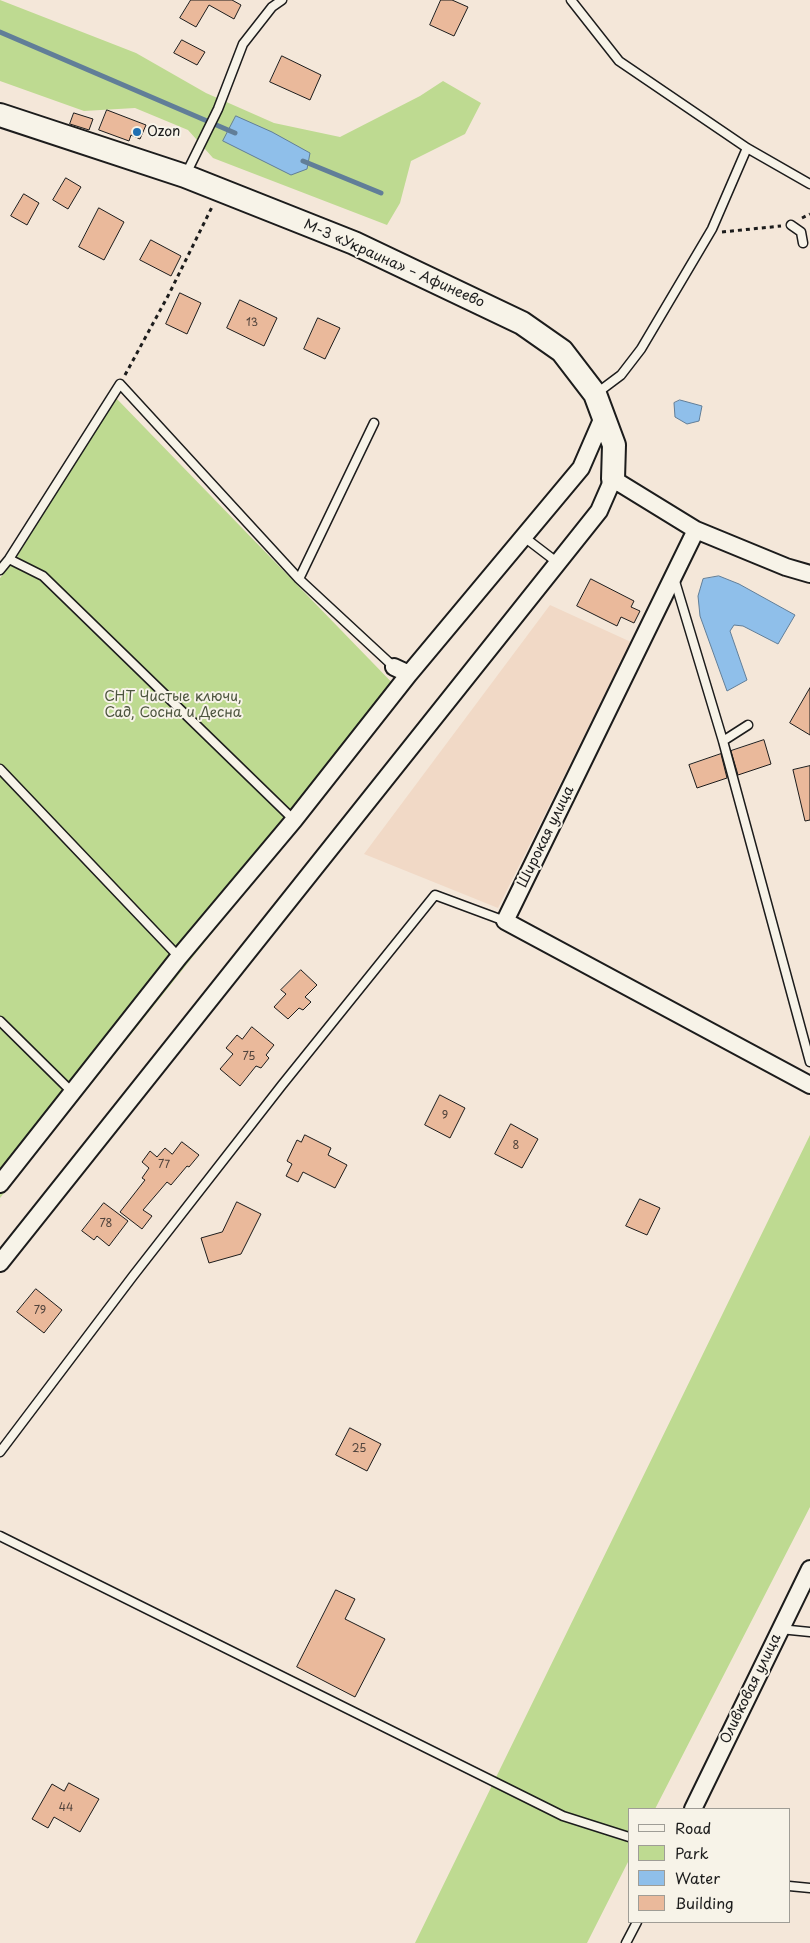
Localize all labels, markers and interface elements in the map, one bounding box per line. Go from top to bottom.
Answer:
place label: Ozon [147,124,180,140]
marker: Ozon [131,126,143,138]
street label: М-3 «Украина» – Афинеево [301,216,487,312]
house number: 13 [246,316,258,330]
park label: СНТ Чистые ключи, Сад, Сосна и Десна [104,689,242,722]
street label: Широкая улица [514,783,578,891]
house number: 75 [243,1050,255,1064]
house number: 9 [442,1109,448,1123]
house number: 8 [513,1139,519,1153]
house number: 77 [158,1158,170,1172]
house number: 78 [100,1217,112,1231]
house number: 79 [34,1304,46,1318]
house number: 25 [352,1442,366,1456]
street label: Оливковая улица [717,1631,785,1747]
house number: 44 [59,1801,73,1815]
legend [628,1808,790,1923]
text: Road [675,1816,711,1839]
text: Park [675,1841,709,1864]
text: Water [675,1866,720,1889]
text: Building [675,1891,734,1914]

